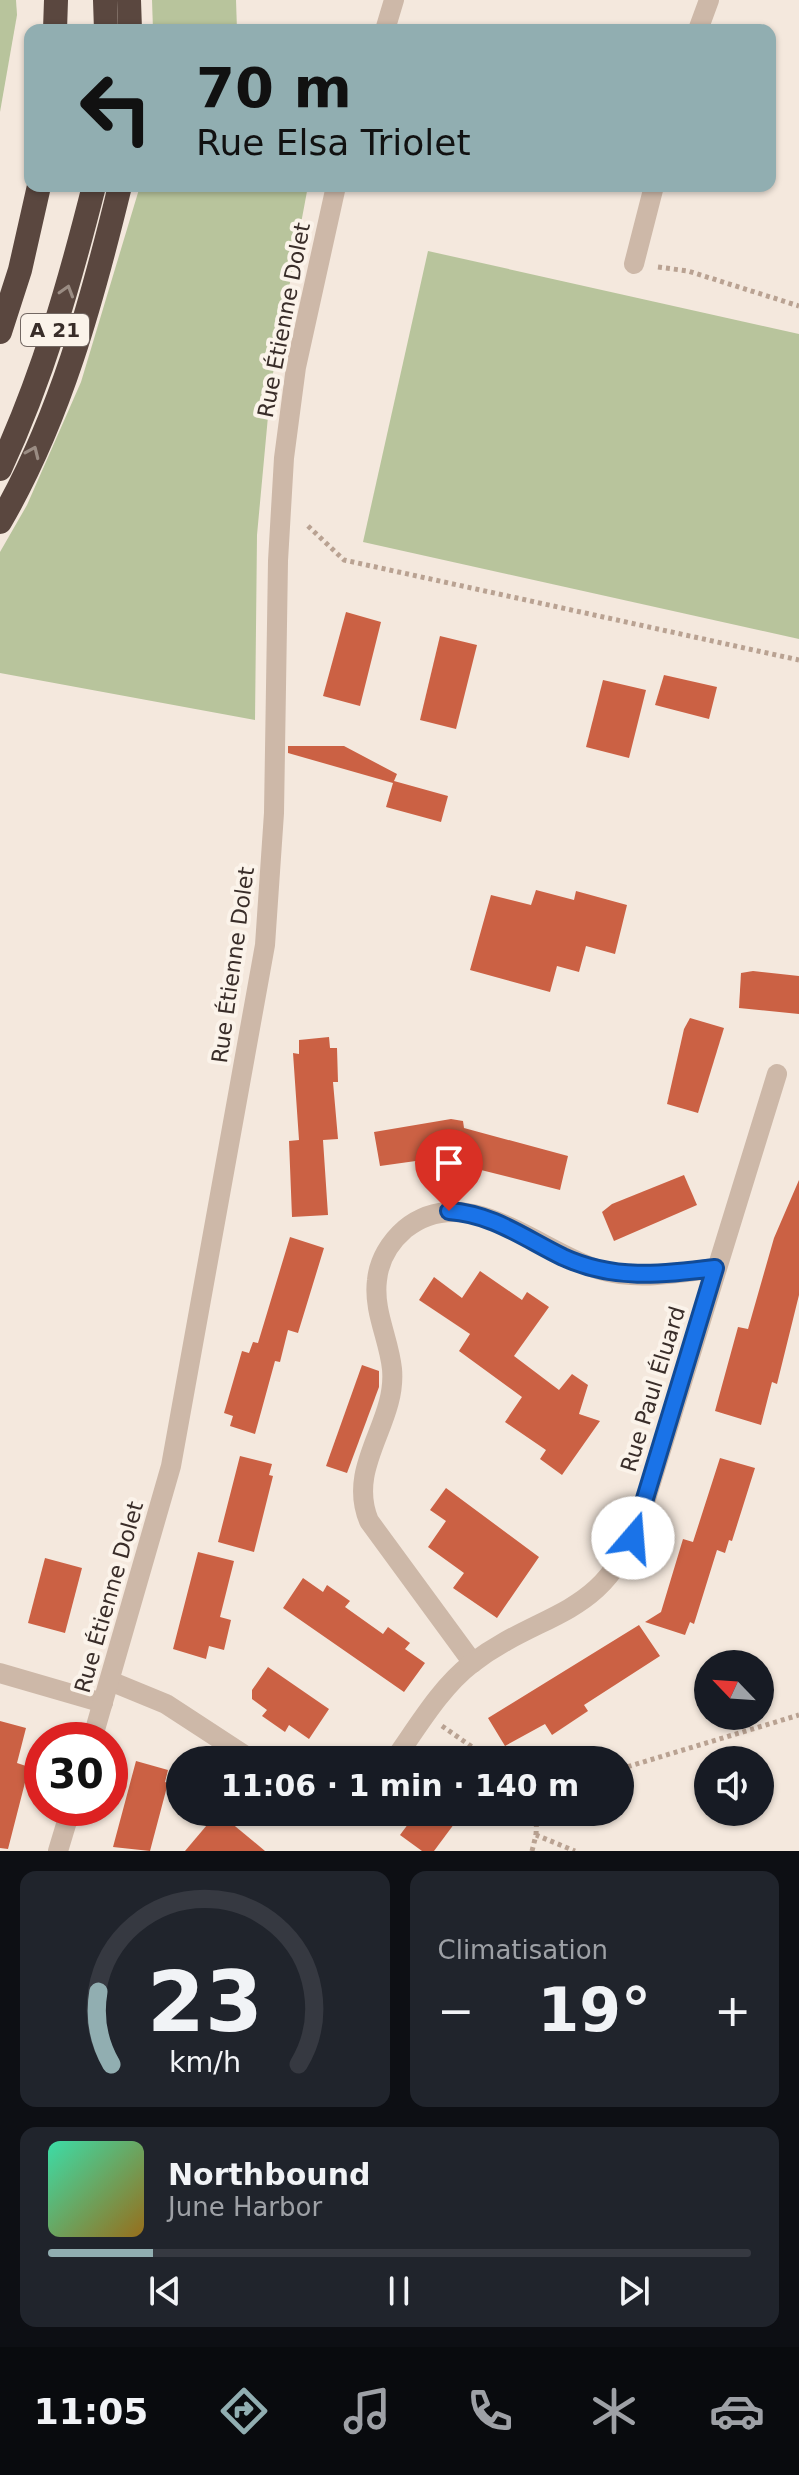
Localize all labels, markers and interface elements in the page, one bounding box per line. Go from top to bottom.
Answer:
text: 70 m [196,55,352,120]
icon: left [64,56,168,160]
text: Rue Elsa Triolet [196,122,471,163]
street label: Rue Étienne Dolet [253,220,315,420]
one-way arrow [58,285,74,299]
road number: A 21 [21,314,89,346]
one-way arrow [24,446,40,460]
street label: Rue Étienne Dolet [207,865,259,1065]
pin [415,1129,483,1211]
icon: arrive [427,1141,471,1185]
street label: Rue Paul Éluard [616,1303,690,1475]
position arrow [591,1496,675,1580]
street label: Rue Étienne Dolet [70,1498,148,1696]
north arrow [694,1650,774,1730]
map controls [694,1650,774,1826]
speed limit sign: 30 [24,1722,128,1826]
button: sound [694,1746,774,1826]
text: 11:06 · 1 min · 140 m [221,1768,579,1803]
text: Climatisation [438,1935,608,1965]
text: 23 [147,1954,263,2051]
text: 19° [538,1975,651,2045]
text: − [438,1985,474,2036]
text: + [714,1985,751,2036]
text: km/h [169,2045,241,2079]
text: Northbound [168,2157,371,2192]
text: June Harbor [168,2192,322,2222]
icon: previous [143,2269,187,2313]
icon: pause [377,2269,421,2313]
icon: next [612,2269,656,2313]
icon: directions [216,2383,272,2439]
icon: music [339,2383,395,2439]
icon: phone [462,2383,518,2439]
icon: climate [586,2383,642,2439]
icon: car [709,2383,765,2439]
text: 11:05 [34,2391,148,2432]

